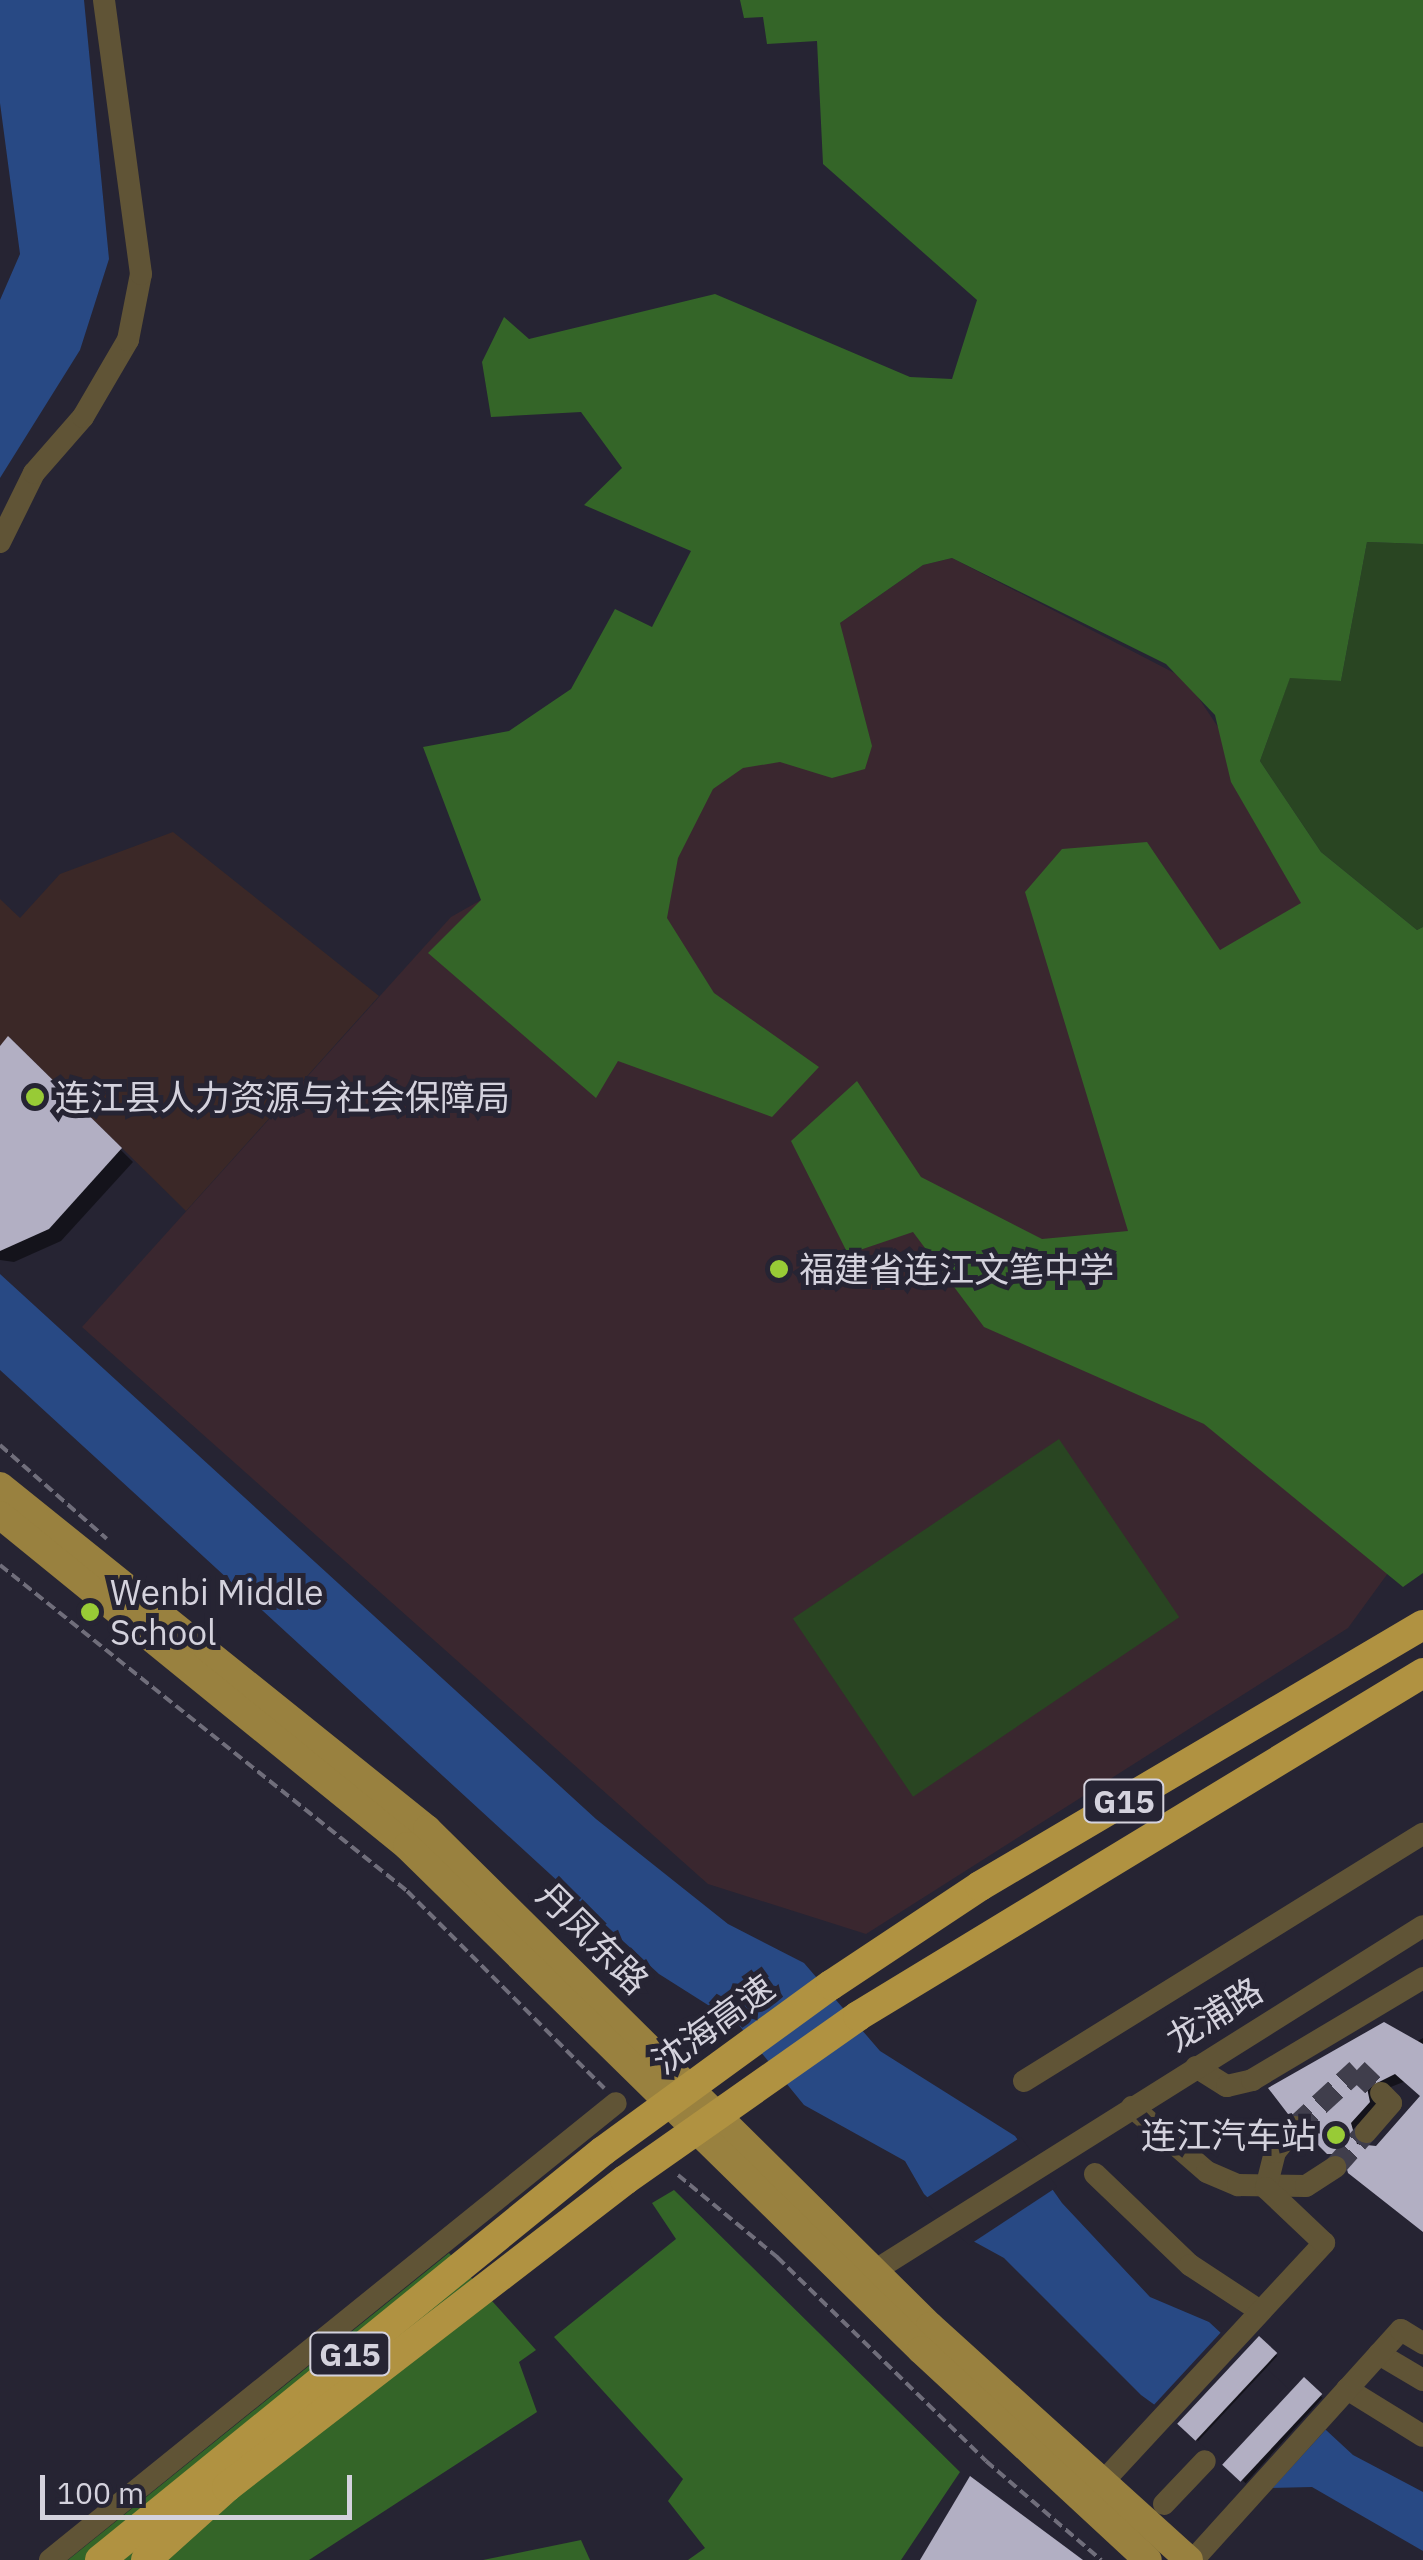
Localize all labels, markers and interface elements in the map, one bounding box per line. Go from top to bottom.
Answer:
place label: 连江县人力资源与社会保障局 [55,1076,510,1118]
marker: 连江县人力资源与社会保障局 [24,1086,46,1108]
place label: 福建省连江文笔中学 [799,1248,1114,1290]
marker: 福建省连江文笔中学 [768,1258,790,1280]
place label: Wenbi Middle School [110,1571,324,1653]
marker: Wenbi Middle School [79,1601,101,1623]
road number: G15 [1082,1774,1166,1828]
street label: 丹凤东路 [529,1874,657,2002]
street label: 沈海高速 [644,1966,782,2082]
street label: 龙浦路 [1158,1968,1270,2060]
place label: 连江汽车站 [1141,2114,1316,2156]
marker: 连江汽车站 [1325,2124,1347,2146]
road number: G15 [308,2327,392,2381]
scale bar [45,2455,358,2517]
text: 100 m [57,2473,144,2512]

